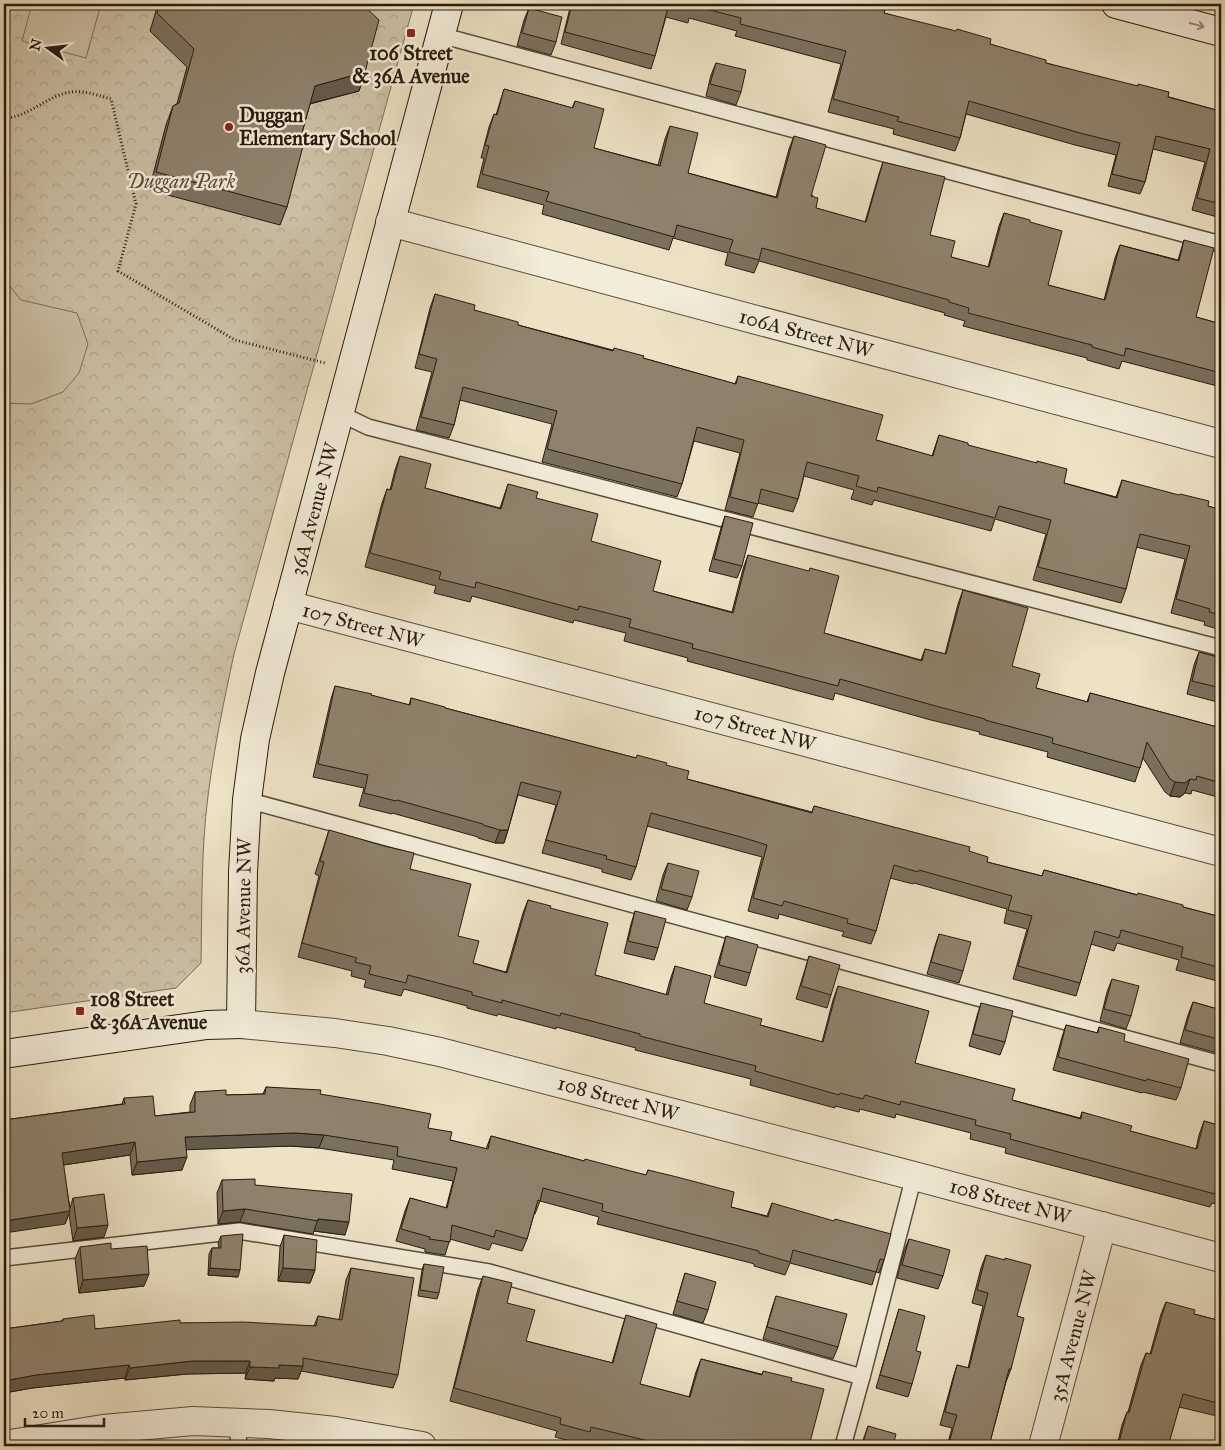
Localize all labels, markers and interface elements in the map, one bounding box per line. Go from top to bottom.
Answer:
one-way arrow [1188,21,1204,31]
north arrow [22,22,72,72]
marker: 106 Street & 36A Avenue [405,27,417,39]
text: N [26,37,46,53]
place label: 106 Street & 36A Avenue [352,41,470,89]
place label: Duggan Elementary School [239,103,397,151]
marker: Duggan Elementary School [223,121,235,133]
park label: Duggan Park [127,169,235,193]
street label: 106A Street NW [737,304,876,363]
street label: 36A Avenue NW [285,439,343,578]
street label: 107 Street NW [300,597,427,653]
street label: 107 Street NW [692,700,819,756]
street label: 36A Avenue NW [230,837,256,974]
place label: 108 Street & 36A Avenue [90,987,208,1035]
marker: 108 Street & 36A Avenue [74,1005,86,1017]
street label: 108 Street NW [555,1070,682,1126]
street label: 108 Street NW [947,1173,1074,1229]
street label: 35A Avenue NW [1044,1267,1102,1404]
scale bar [25,1395,104,1427]
text: 20 m [32,1404,64,1422]

